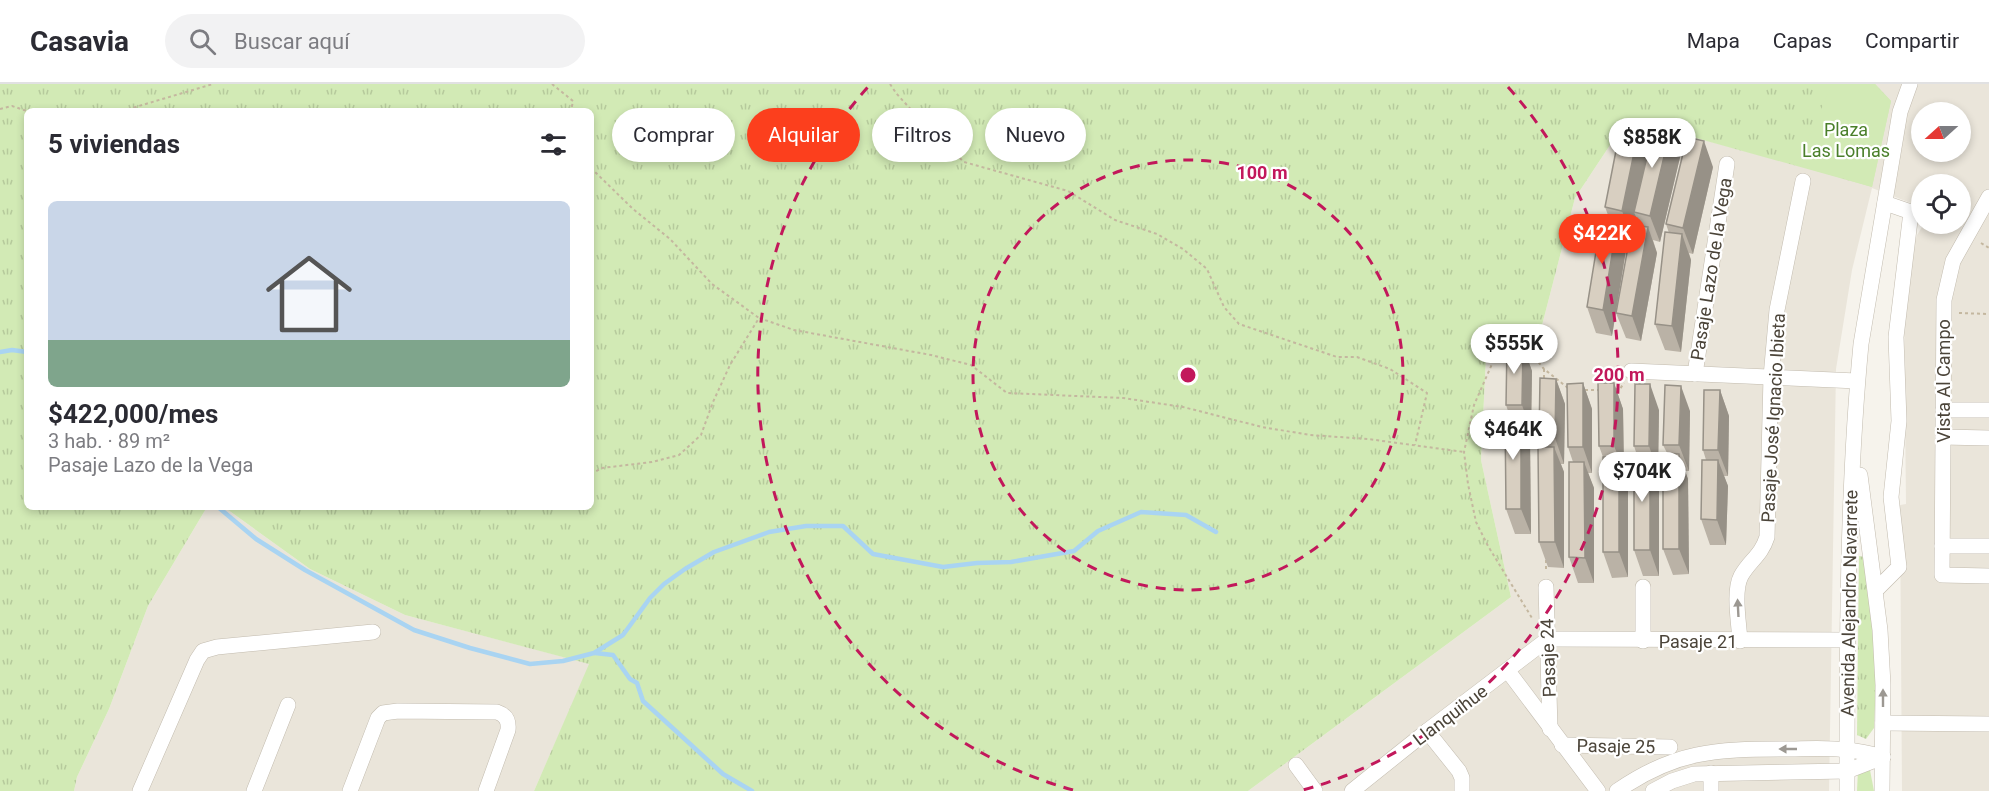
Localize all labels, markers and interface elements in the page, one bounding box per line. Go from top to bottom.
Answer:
search box [165,14,585,68]
text: Casavia [30,25,129,58]
icon: search [186,25,219,58]
text: Buscar aquí [234,29,350,54]
text: Mapa [1687,29,1740,53]
text: Capas [1773,29,1832,53]
text: Compartir [1865,29,1959,53]
north arrow [1911,102,1971,162]
map controls [1911,102,1971,234]
chip: Comprar [612,108,735,162]
chip: Alquilar [747,108,860,162]
chip: Filtros [872,108,973,162]
chip: Nuevo [985,108,1086,162]
pin: $858K [1610,118,1694,169]
park label: Plaza Las Lomas [1802,119,1890,161]
text: $858K [1623,125,1681,149]
icon: filters [537,128,570,161]
text: 5 viviendas [48,129,180,159]
text: 100 m [1236,162,1288,183]
button: locate [1911,174,1971,234]
street label: Pasaje Lazo de la Vega [1686,176,1736,362]
pin: $422K [1560,214,1644,265]
text: $422K [1573,221,1631,245]
icon: home [255,240,363,348]
street label: Pasaje José Ignacio Ibieta [1757,313,1789,523]
street label: Vista Al Campo [1933,319,1954,443]
pin: $555K [1472,324,1556,375]
text: $555K [1485,331,1543,355]
text: 200 m [1593,364,1645,385]
centre of rings [1178,365,1198,385]
text: $422,000/mes [48,399,218,429]
pin: $464K [1471,410,1555,461]
text: $464K [1484,417,1542,441]
text: 3 hab. · 89 m² [48,429,170,453]
pin: $704K [1600,452,1684,503]
text: Pasaje Lazo de la Vega [48,453,253,477]
text: $704K [1613,459,1671,483]
street label: Avenida Alejandro Navarrete [1837,490,1861,716]
one-way arrow [1733,598,1742,617]
street label: Pasaje 24 [1536,618,1560,698]
street label: Pasaje 21 [1659,631,1737,652]
street label: Llanquihue [1409,680,1491,750]
one-way arrow [1878,689,1888,708]
street label: Pasaje 25 [1576,735,1656,757]
one-way arrow [1779,744,1798,754]

